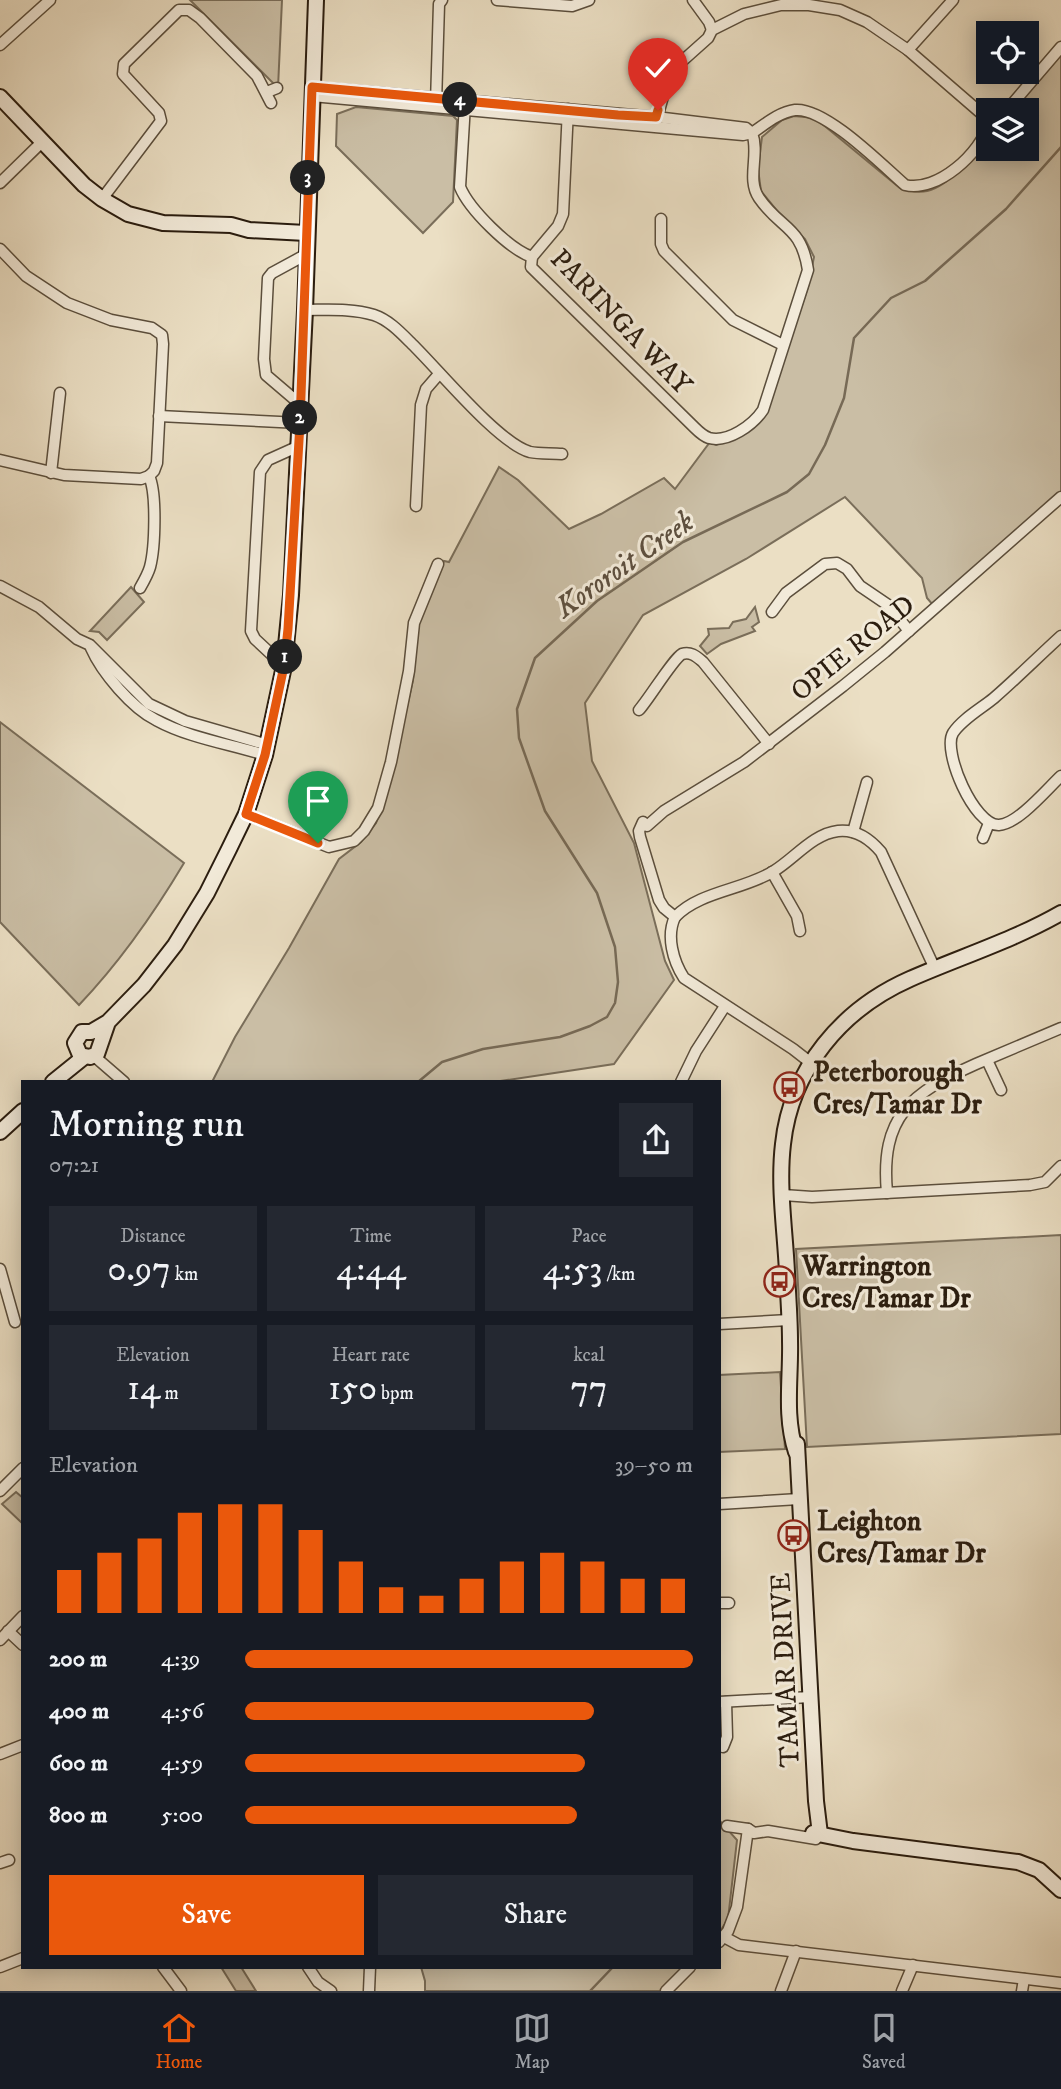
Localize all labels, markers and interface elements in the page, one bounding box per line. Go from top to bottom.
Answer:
map controls [976,21,1039,161]
button: locate [976,21,1039,84]
pin [628,38,688,110]
icon: check [639,49,677,87]
pin: 4 [442,82,477,118]
text: 4 [454,88,465,111]
button: layers [976,98,1039,161]
pin: 3 [290,160,326,196]
text: 3 [304,166,311,189]
street label: PARINGA WAY [543,242,700,403]
pin: 2 [282,400,318,436]
text: 2 [295,406,304,429]
water label: Kororoit Creek [547,504,702,627]
street label: OPIE ROAD [784,587,922,709]
pin: 1 [268,640,302,674]
text: 1 [281,645,288,668]
pin [288,771,348,843]
icon: arrive [299,782,337,820]
place label: Peterborough Cres/Tamar Dr [813,1055,982,1122]
bus stop icon: Peterborough Cres/Tamar Dr [773,1070,807,1104]
text: Morning run [49,1101,244,1149]
button: share [619,1103,693,1177]
text: 07:21 [49,1151,99,1180]
text: Distance [120,1225,186,1248]
text: Time [350,1225,392,1248]
text: Pace [571,1225,607,1248]
text: 0.97 [108,1248,171,1292]
text: 4:44 [336,1248,406,1292]
text: 4:53 [543,1248,602,1292]
place label: Warrington Cres/Tamar Dr [801,1249,971,1316]
text: km [171,1263,198,1286]
text: /km [602,1263,635,1286]
bus stop icon: Warrington Cres/Tamar Dr [762,1264,796,1298]
text: Elevation [116,1344,190,1367]
text: Heart rate [332,1344,410,1367]
text: kcal [573,1344,605,1367]
text: 14 [127,1367,160,1411]
text: 150 [328,1367,377,1411]
text: 77 [571,1367,607,1411]
text: m [160,1382,179,1405]
text: bpm [377,1382,414,1405]
text: Elevation [49,1451,138,1480]
text: 39–50 m [615,1451,693,1480]
place label: Leighton Cres/Tamar Dr [817,1504,986,1571]
bus stop icon: Leighton Cres/Tamar Dr [777,1519,811,1553]
street label: TAMAR DRIVE [763,1572,808,1768]
text: 200 m [49,1645,107,1674]
text: 4:39 [161,1645,200,1674]
text: 400 m [49,1697,109,1726]
text: 4:56 [161,1697,204,1726]
text: 600 m [49,1749,108,1778]
text: 4:59 [161,1749,203,1778]
text: 800 m [49,1801,107,1830]
text: 5:00 [161,1801,203,1830]
button: Save [49,1875,364,1955]
button: Share [378,1875,693,1955]
tab: Home [155,2009,202,2074]
tab: Map [513,2009,551,2074]
tab: Saved [862,2009,906,2074]

